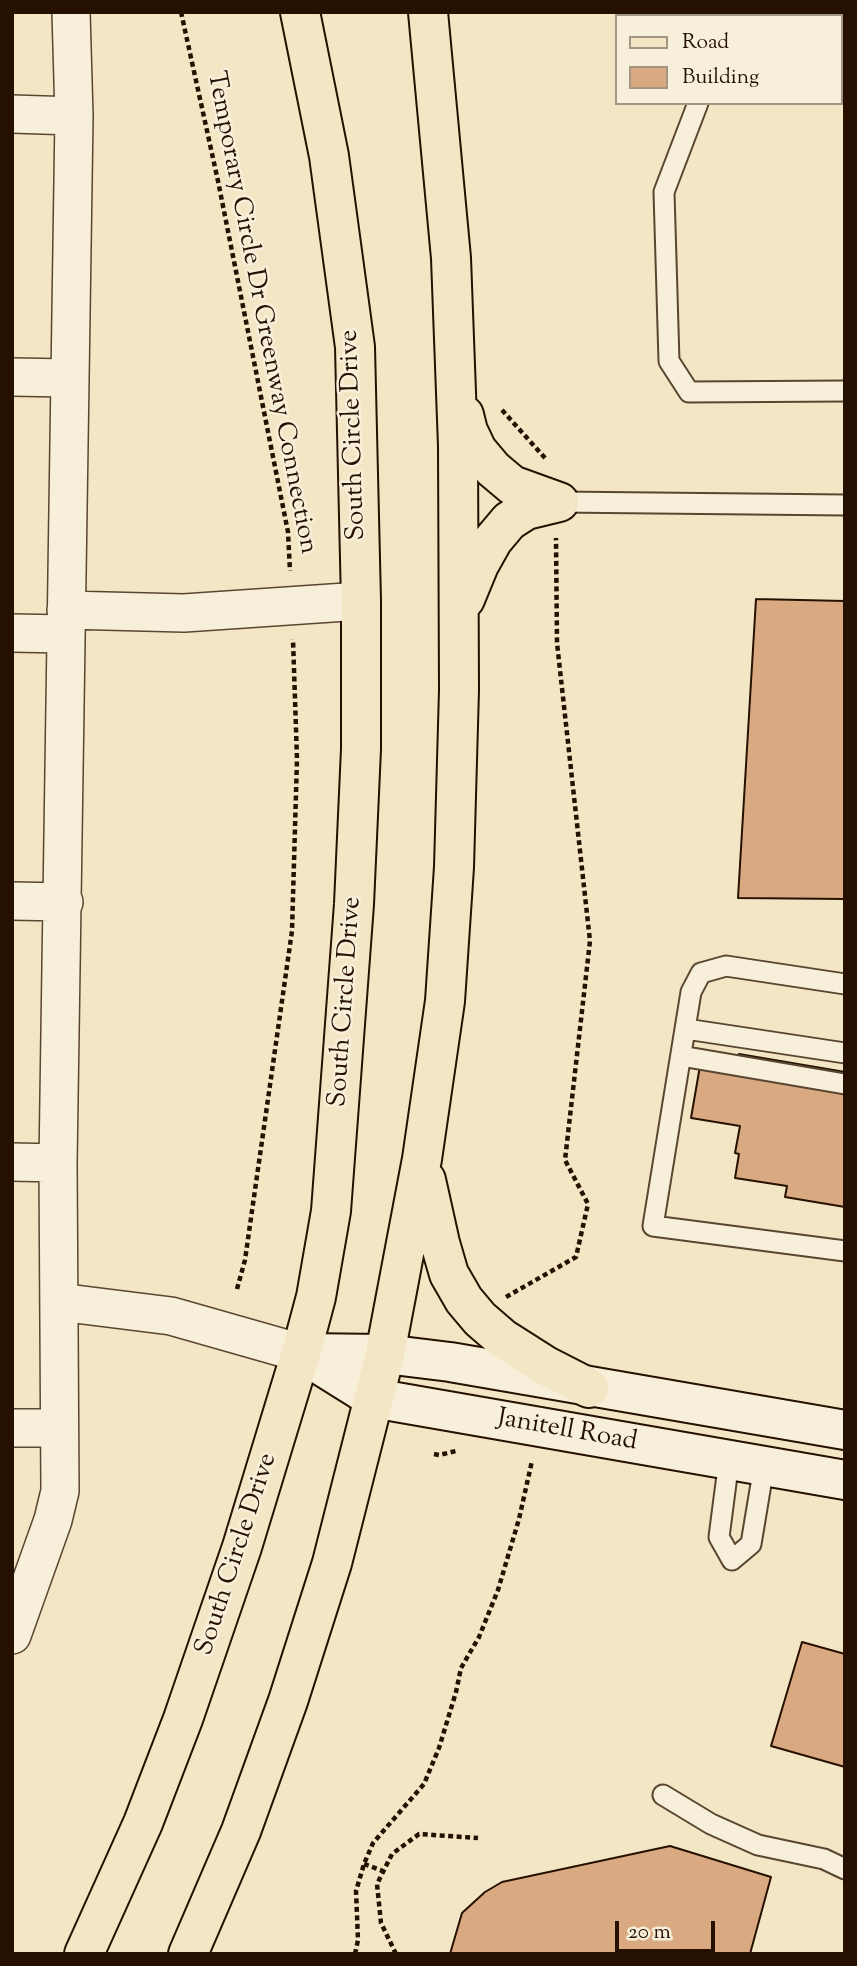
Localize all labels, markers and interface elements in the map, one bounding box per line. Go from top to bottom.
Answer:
legend [616,14,843,105]
text: Road [682,28,729,58]
text: Building [682,63,759,93]
street label: Temporary Circle Dr Greenway Connection [198,69,322,557]
street label: South Circle Drive [336,329,374,541]
street label: South Circle Drive [324,896,370,1108]
street label: Janitell Road [495,1404,639,1460]
street label: South Circle Drive [191,1450,285,1660]
scale bar [619,1906,719,1950]
text: 20 m [628,1918,671,1948]

